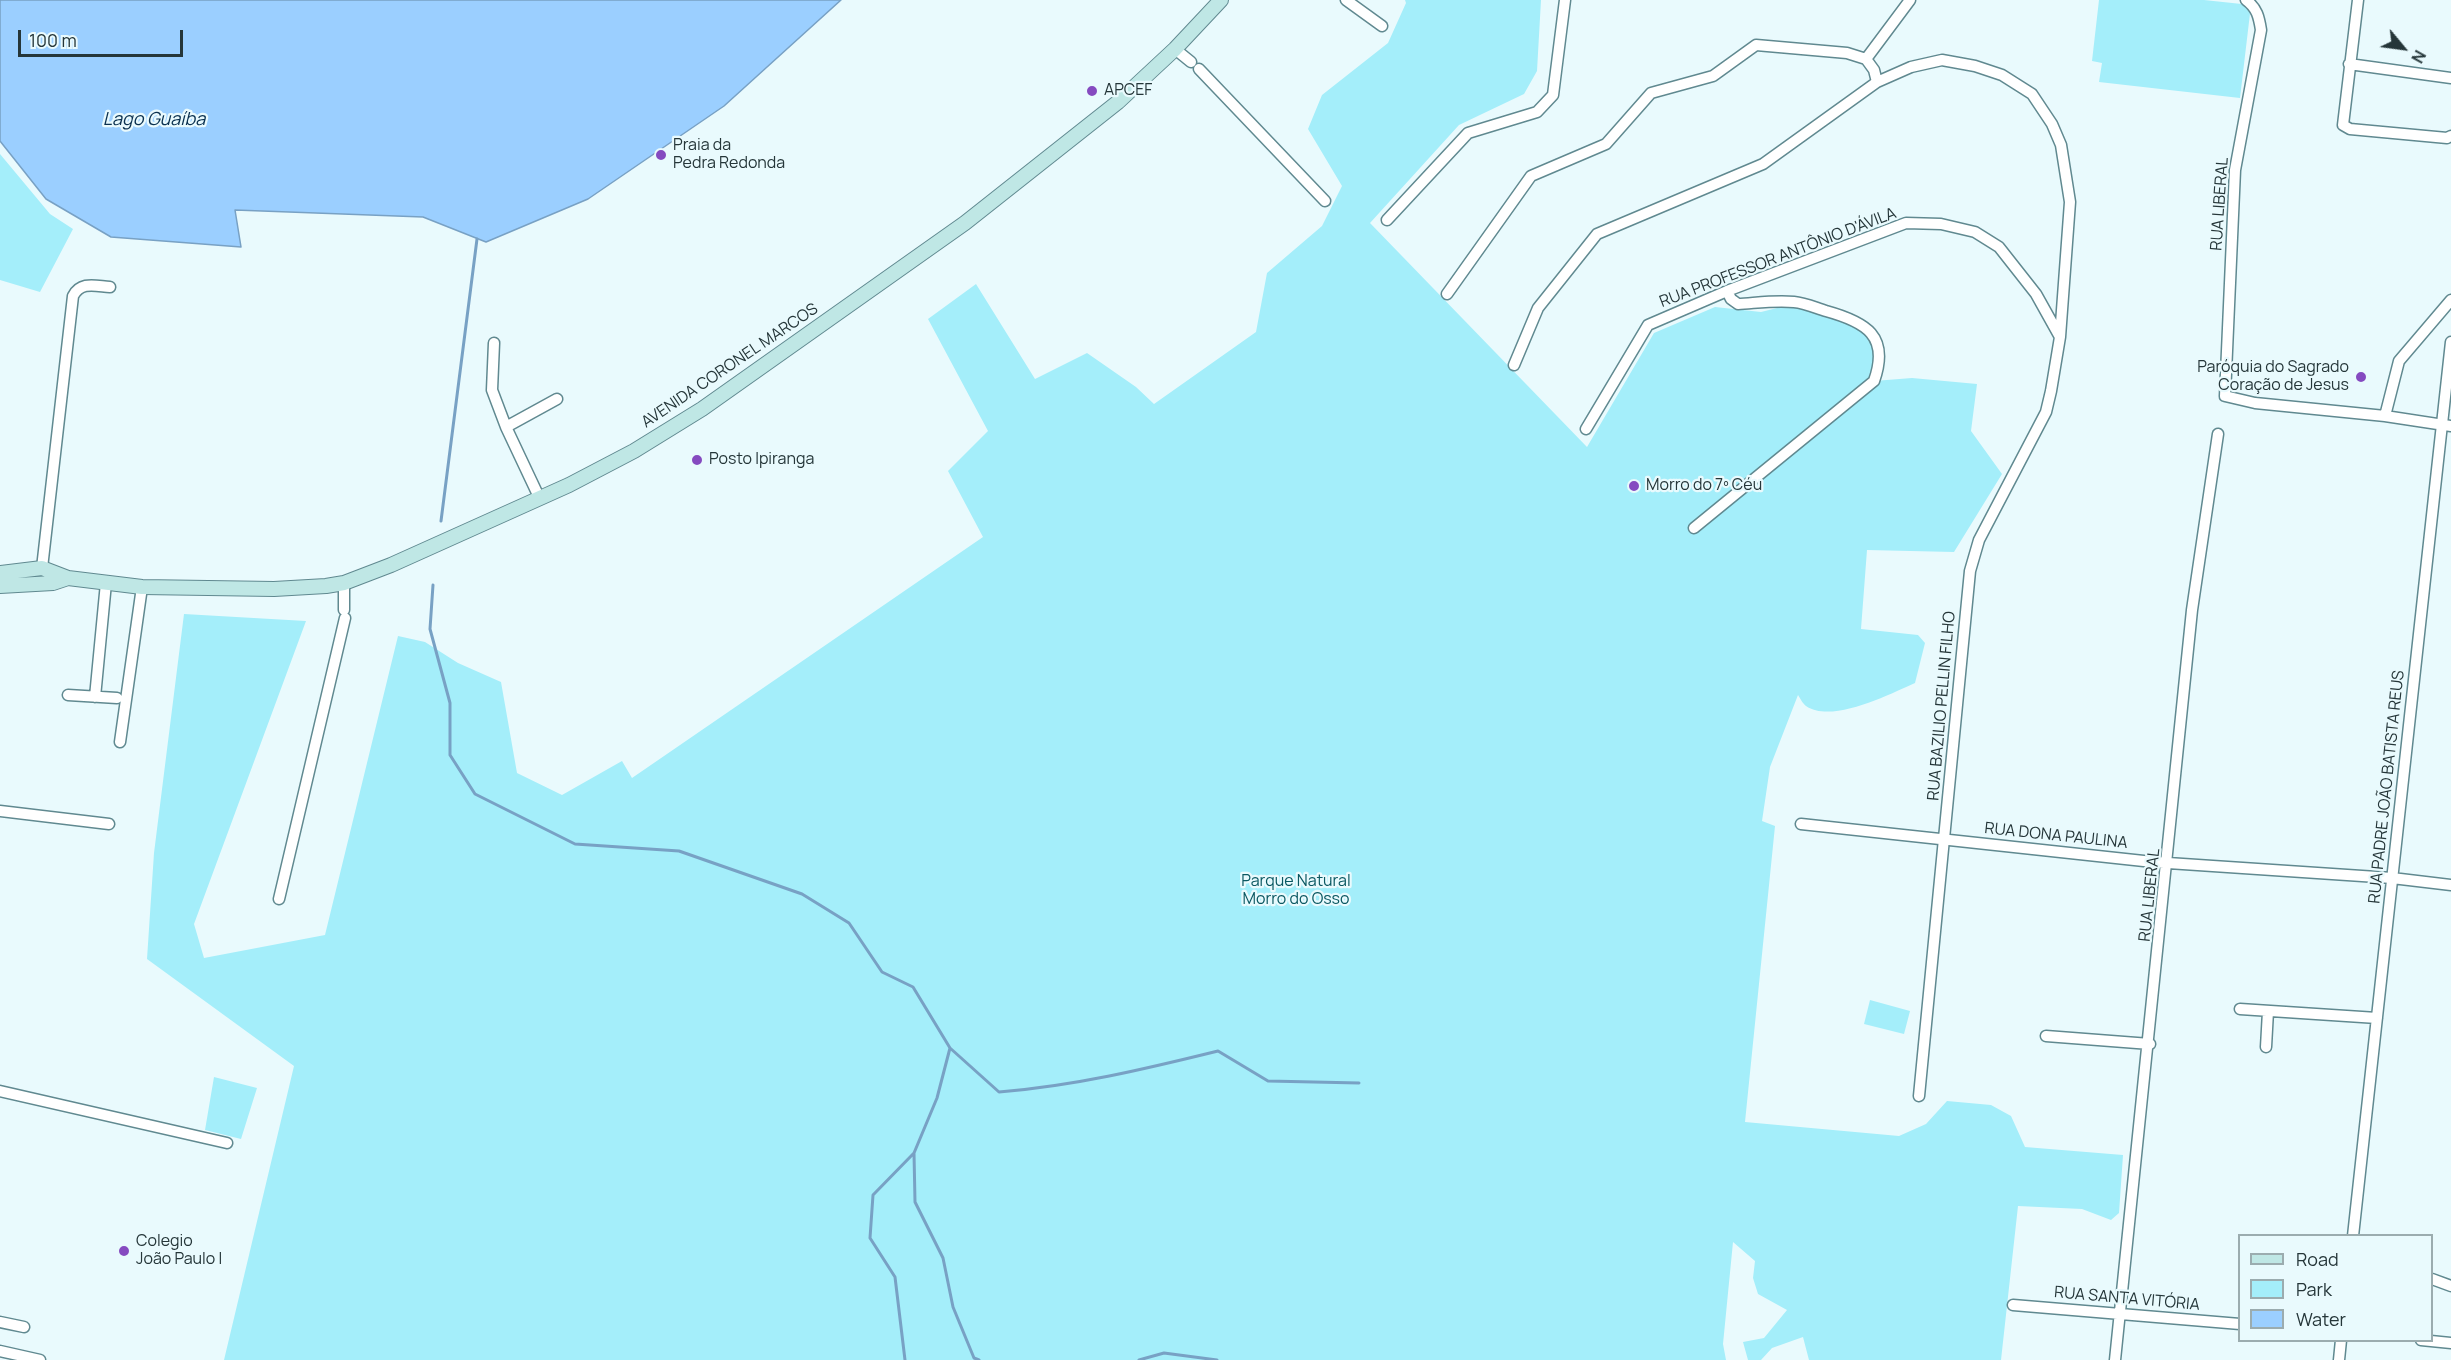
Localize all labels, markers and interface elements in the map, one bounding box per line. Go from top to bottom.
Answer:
scale bar [21,18,186,56]
north arrow [2373,18,2433,78]
text: 100 m [29,28,77,52]
text: N [2406,46,2431,67]
place label: APCEF [1104,81,1152,101]
marker: APCEF [1085,84,1099,98]
water label: Lago Guaíba [103,109,205,131]
place label: Praia da Pedra Redonda [673,136,785,174]
marker: Praia da Pedra Redonda [654,148,668,162]
street label: RUA LIBERAL [2207,157,2233,251]
street label: RUA PROFESSOR ANTÔNIO D'ÁVILA [1657,204,1899,312]
street label: AVENIDA CORONEL MARCOS [638,300,822,432]
place label: Paróquia do Sagrado Coração de Jesus [2197,358,2349,396]
marker: Paróquia do Sagrado Coração de Jesus [2354,370,2368,384]
place label: Posto Ipiranga [709,450,814,470]
marker: Posto Ipiranga [690,453,704,467]
place label: Morro do 7º Céu [1646,476,1762,496]
marker: Morro do 7º Céu [1627,479,1641,493]
street label: RUA BAZILIO PELLIN FILHO [1924,611,1960,801]
street label: RUA PADRE JOÃO BATISTA REUS [2365,670,2409,904]
street label: RUA DONA PAULINA [1984,819,2128,853]
street label: RUA LIBERAL [2136,848,2164,942]
park label: Parque Natural Morro do Osso [1241,872,1351,910]
place label: Colegio João Paulo I [136,1232,222,1270]
legend [2238,1234,2433,1342]
marker: Colegio João Paulo I [117,1244,131,1258]
text: Road [2296,1247,2339,1271]
text: Park [2296,1277,2332,1301]
street label: RUA SANTA VITÓRIA [2053,1283,2201,1315]
text: Water [2296,1307,2346,1331]

